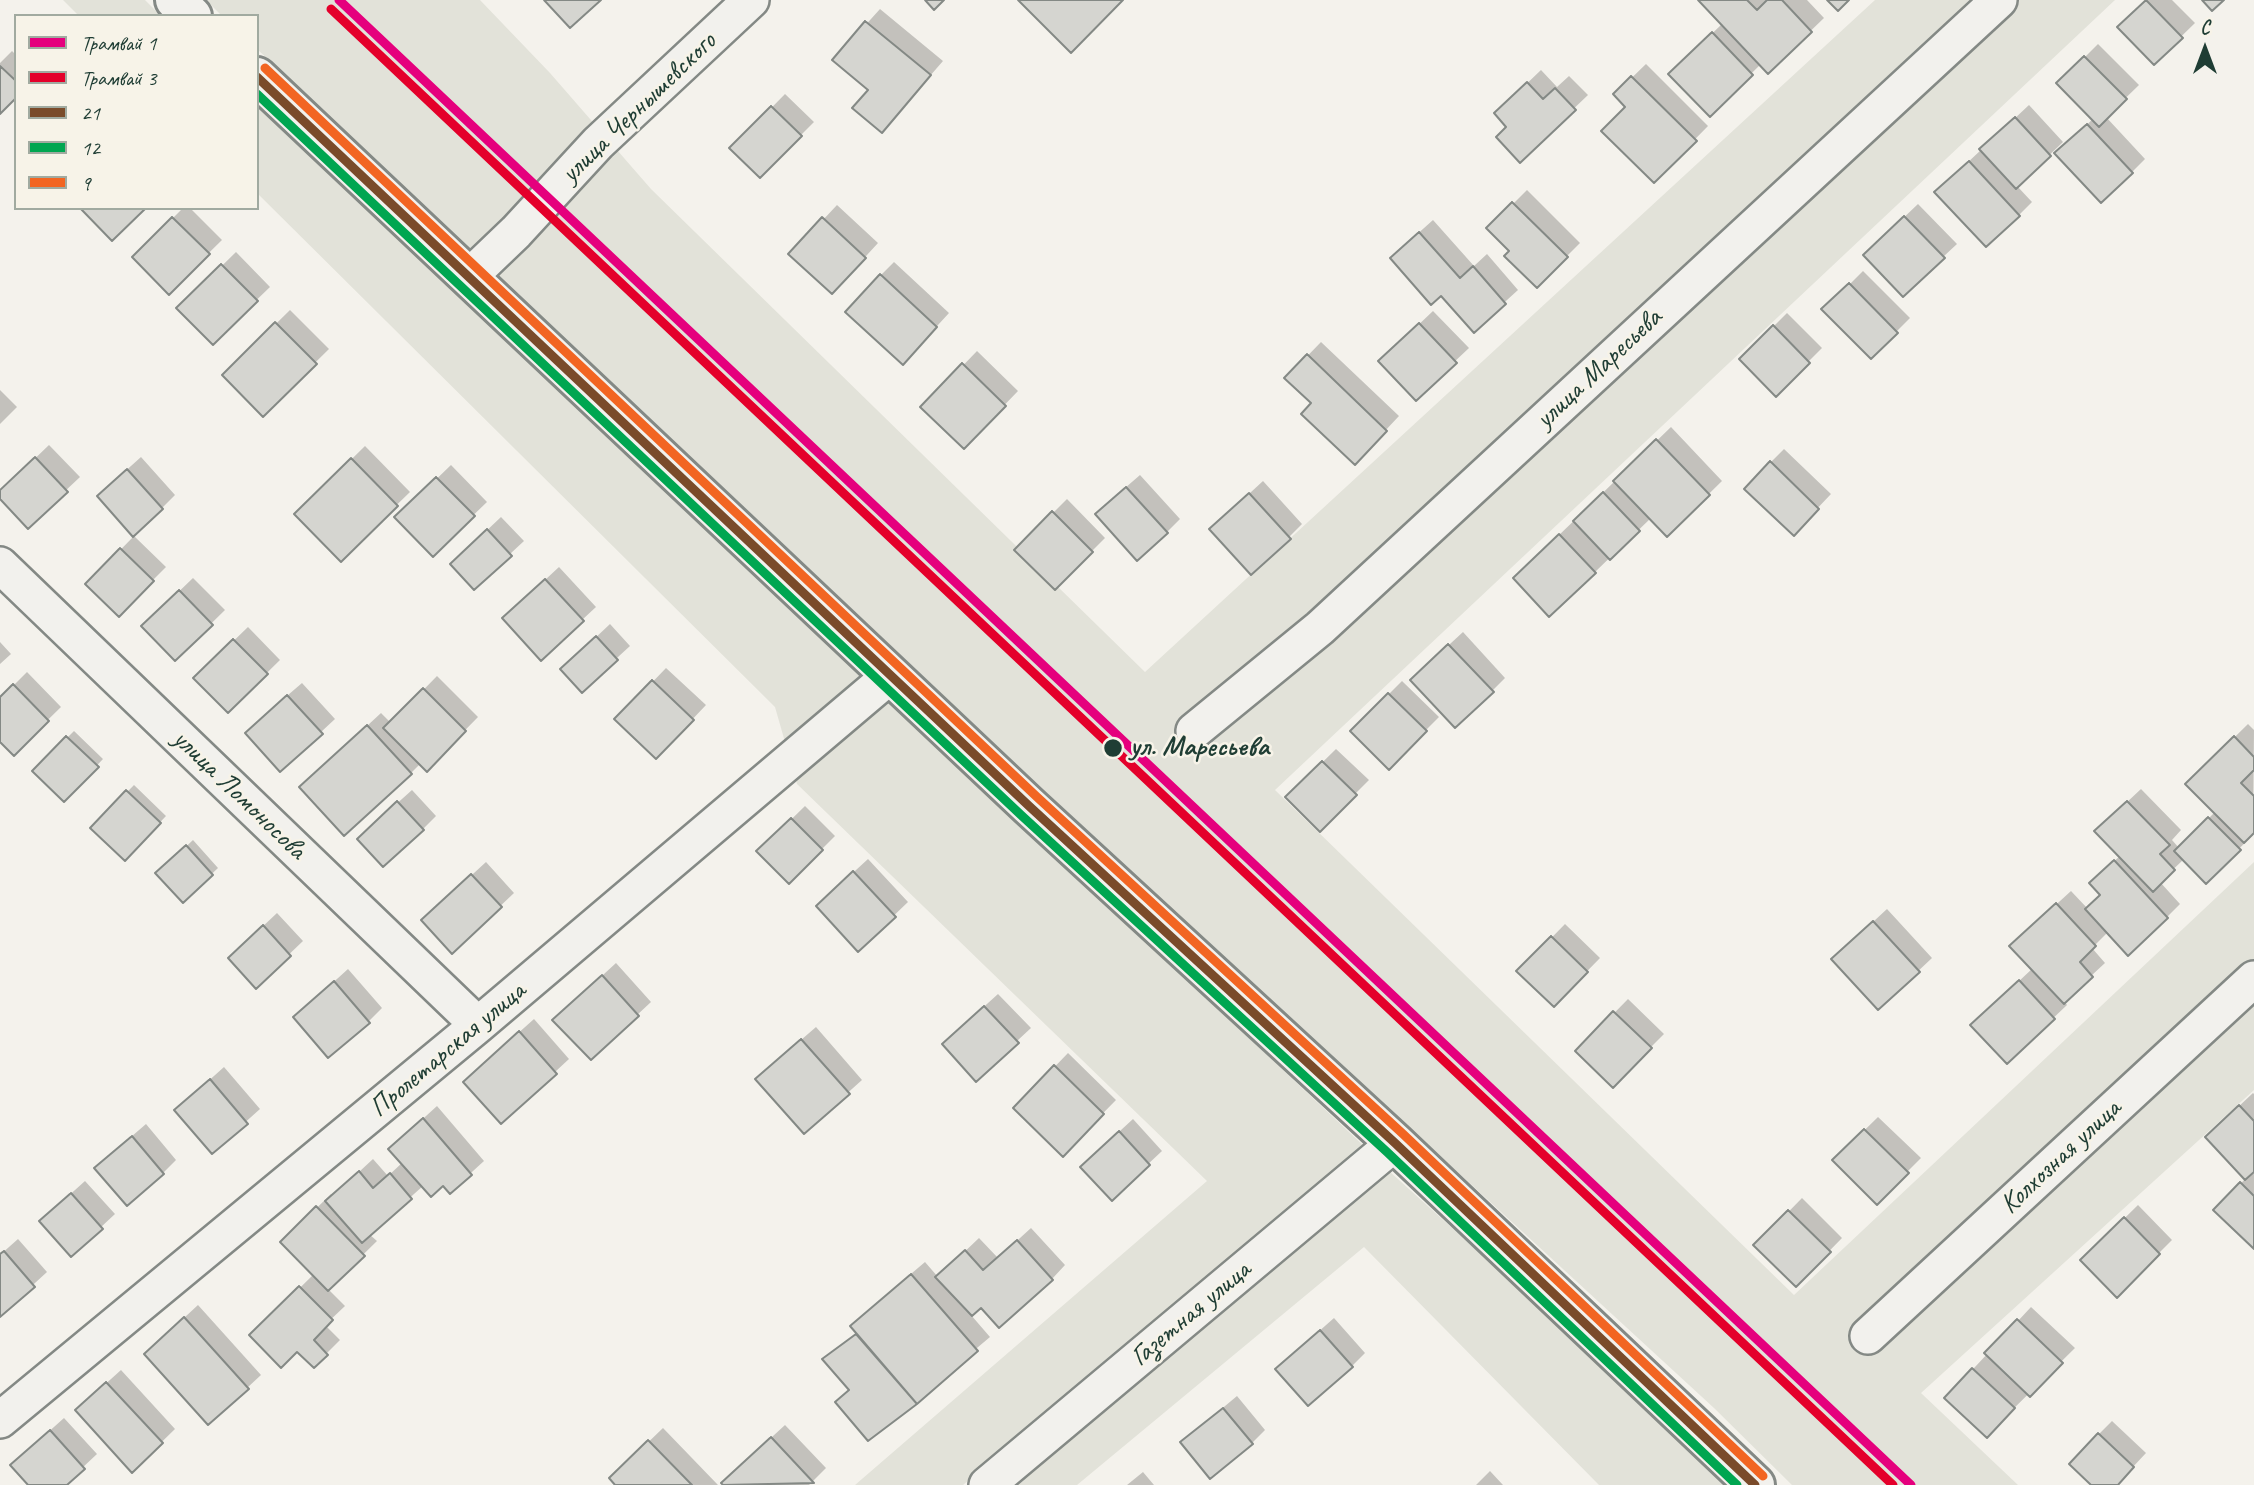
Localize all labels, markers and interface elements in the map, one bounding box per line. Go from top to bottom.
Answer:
legend [14,14,259,210]
north arrow [2170,14,2240,84]
text: С [2200,16,2210,40]
street label: улица Чернышевского [554,25,724,191]
text: Трамвай 1 [81,30,156,56]
text: Трамвай 3 [81,65,156,91]
text: 21 [81,100,100,126]
text: 12 [81,135,100,161]
text: 9 [81,170,90,196]
street label: улица Маресьева [1529,302,1669,436]
street label: улица Ломоносова [165,723,313,867]
place label: ул. Маресьева [1130,731,1269,765]
marker: ул. Маресьева [1102,737,1124,759]
street label: Пролетарская улица [363,975,533,1125]
street label: Колхозная улица [1994,1093,2128,1221]
street label: Газетная улица [1124,1254,1258,1374]

